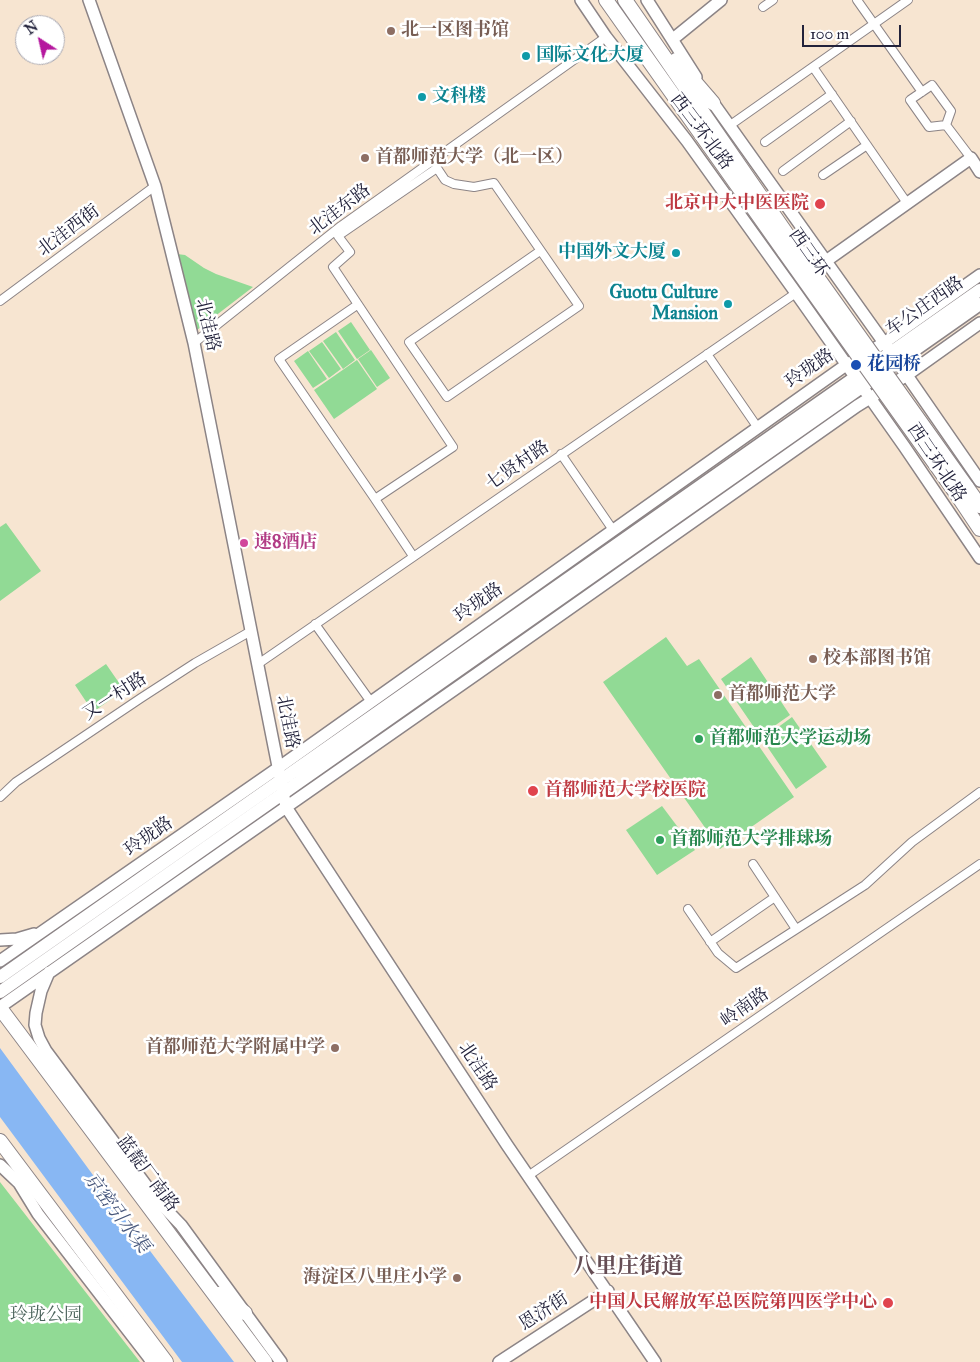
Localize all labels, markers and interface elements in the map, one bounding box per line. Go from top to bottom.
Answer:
north arrow [15,15,65,65]
scale bar [805,15,904,47]
text: N [22,18,41,38]
place label: 北一区图书馆 [401,20,509,42]
marker: 北一区图书馆 [385,25,397,37]
text: 100 m [810,25,849,43]
place label: 国际文化大厦 [536,45,644,67]
marker: 国际文化大厦 [520,50,532,62]
place label: 文科楼 [432,86,486,108]
street label: 西三环北路 [665,90,737,174]
marker: 文科楼 [416,91,428,103]
place label: 首都师范大学（北一区） [375,147,573,169]
marker: 首都师范大学（北一区） [359,152,371,164]
street label: 北洼东路 [305,180,375,240]
place label: 北京中大中医医院 [665,193,809,215]
marker: 北京中大中医医院 [813,197,827,211]
street label: 北洼西街 [34,201,104,261]
street label: 西三环 [784,225,832,281]
place label: 中国外文大厦 [558,242,666,264]
marker: 中国外文大厦 [670,247,682,259]
street label: 车公庄西路 [882,272,968,342]
place label: Guotu Culture Mansion [609,283,718,326]
street label: 北洼路 [190,296,224,354]
marker: Guotu Culture Mansion [722,298,734,310]
street label: 玲珑路 [782,345,838,393]
place label: 花园桥 [867,354,921,376]
marker: 花园桥 [849,358,863,372]
street label: 西三环北路 [902,420,970,506]
street label: 七贤村路 [482,437,554,495]
place label: 速8酒店 [254,532,318,554]
marker: 速8酒店 [238,537,250,549]
street label: 玲珑路 [451,579,507,627]
place label: 校本部图书馆 [823,648,931,670]
marker: 校本部图书馆 [807,653,819,665]
street label: 又一村路 [79,668,151,726]
place label: 首都师范大学 [728,684,836,706]
marker: 首都师范大学 [712,689,724,701]
street label: 北洼路 [271,693,303,751]
place label: 首都师范大学运动场 [709,728,871,750]
marker: 首都师范大学运动场 [693,733,705,745]
place label: 首都师范大学校医院 [544,780,706,802]
marker: 首都师范大学校医院 [526,784,540,798]
street label: 玲珑路 [121,813,177,861]
place label: 首都师范大学排球场 [670,829,832,851]
marker: 首都师范大学排球场 [654,834,666,846]
street label: 岭南路 [717,984,773,1032]
place label: 首都师范大学附属中学 [145,1037,325,1059]
street label: 北洼路 [453,1039,501,1095]
marker: 首都师范大学附属中学 [329,1042,341,1054]
street label: 蓝靛厂南路 [111,1132,183,1216]
water label: 京密引水渠 [78,1168,154,1258]
district label: 八里庄街道 [573,1255,683,1281]
place label: 海淀区八里庄小学 [303,1267,447,1289]
marker: 海淀区八里庄小学 [451,1272,463,1284]
street label: 恩济街 [515,1288,573,1336]
place label: 中国人民解放军总医院第四医学中心 [589,1292,877,1314]
marker: 中国人民解放军总医院第四医学中心 [881,1296,895,1310]
park label: 玲珑公园 [10,1305,82,1327]

